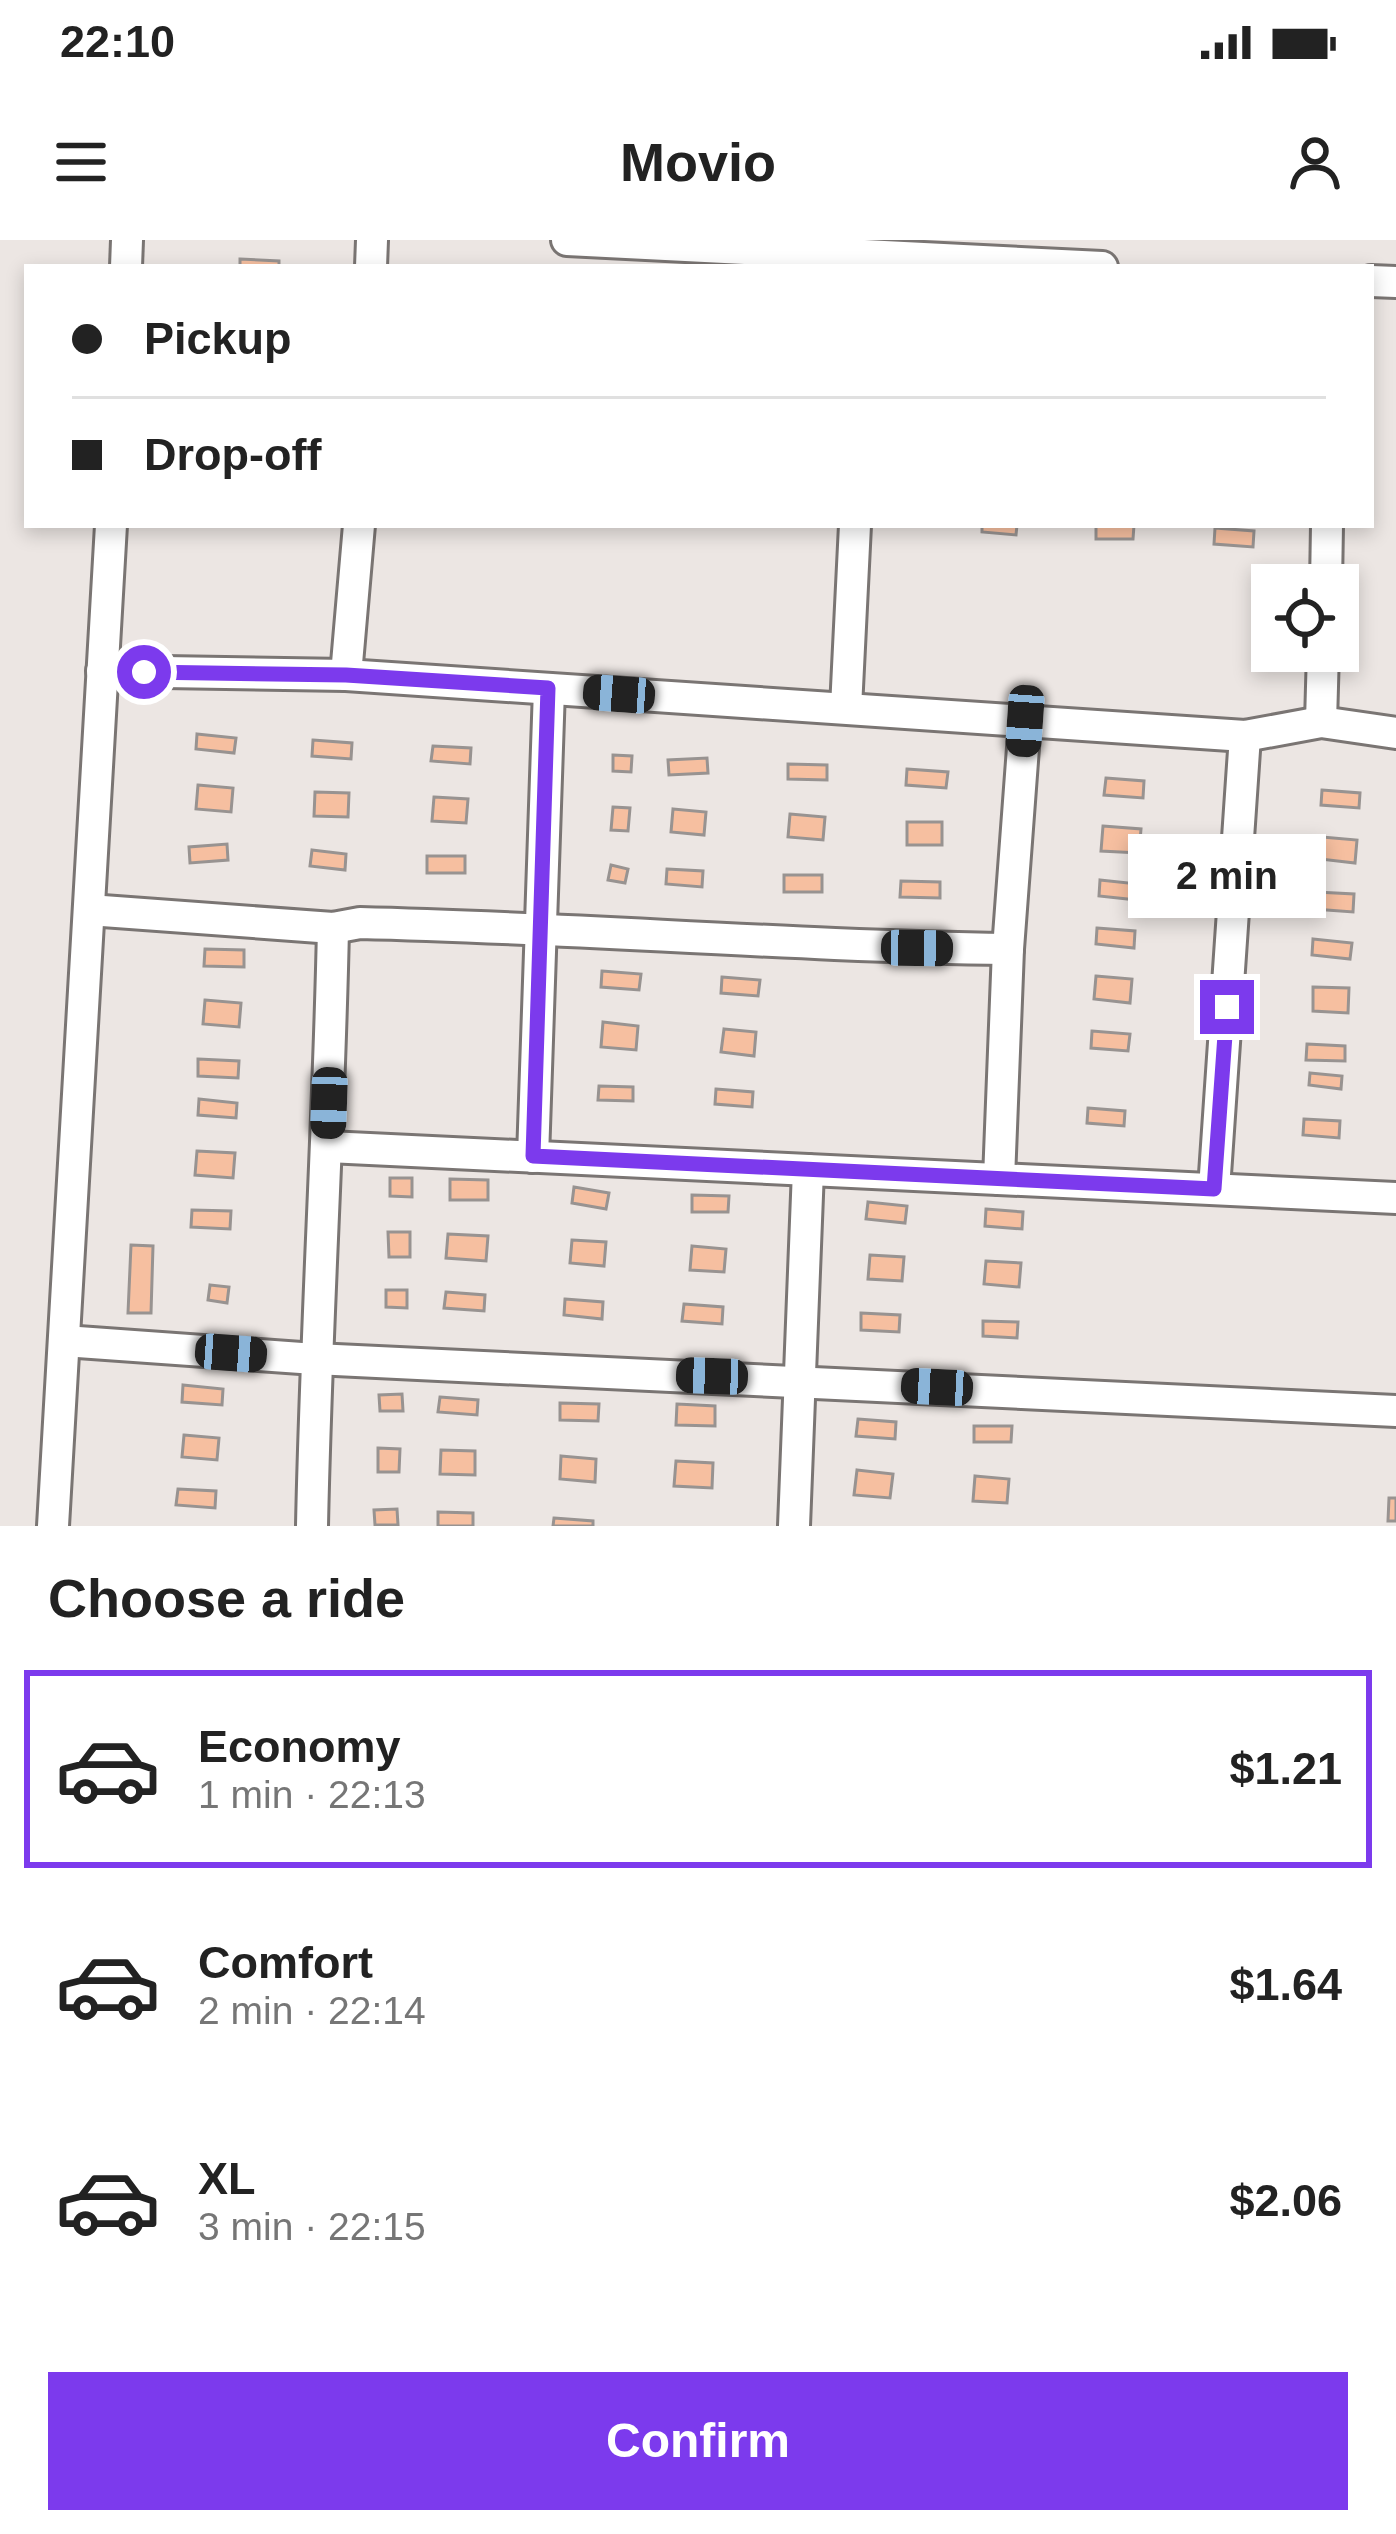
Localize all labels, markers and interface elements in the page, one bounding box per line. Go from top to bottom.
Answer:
text: 22:10 [60,16,175,67]
icon: menu [48,129,114,195]
icon: person [1282,129,1348,195]
text: Movio [620,132,776,192]
text: Pickup [144,313,292,364]
text: Drop-off [144,429,321,480]
map controls [1251,564,1359,672]
button: locate [1251,564,1359,672]
route start [117,645,171,699]
car [582,674,656,714]
car [1005,684,1045,758]
callout: 2 min [1128,833,1326,917]
text: 2 min [1176,854,1278,897]
car [881,929,953,967]
route end [1200,980,1254,1034]
car [310,1066,348,1140]
car [194,1333,268,1373]
car [675,1357,749,1395]
car [900,1367,974,1407]
text: Choose a ride [48,1568,405,1628]
icon: car [54,1715,162,1823]
text: Economy [198,1721,401,1772]
text: $1.21 [1229,1743,1342,1794]
text: 1 min · 22:13 [198,1773,426,1816]
icon: car [54,1931,162,2039]
text: Comfort [198,1937,373,1988]
text: $1.64 [1229,1959,1342,2010]
text: 2 min · 22:14 [198,1989,426,2032]
icon: car [54,2147,162,2255]
text: XL [198,2153,256,2204]
text: $2.06 [1229,2175,1342,2226]
text: 3 min · 22:15 [198,2205,426,2248]
button: Confirm [48,2372,1348,2510]

